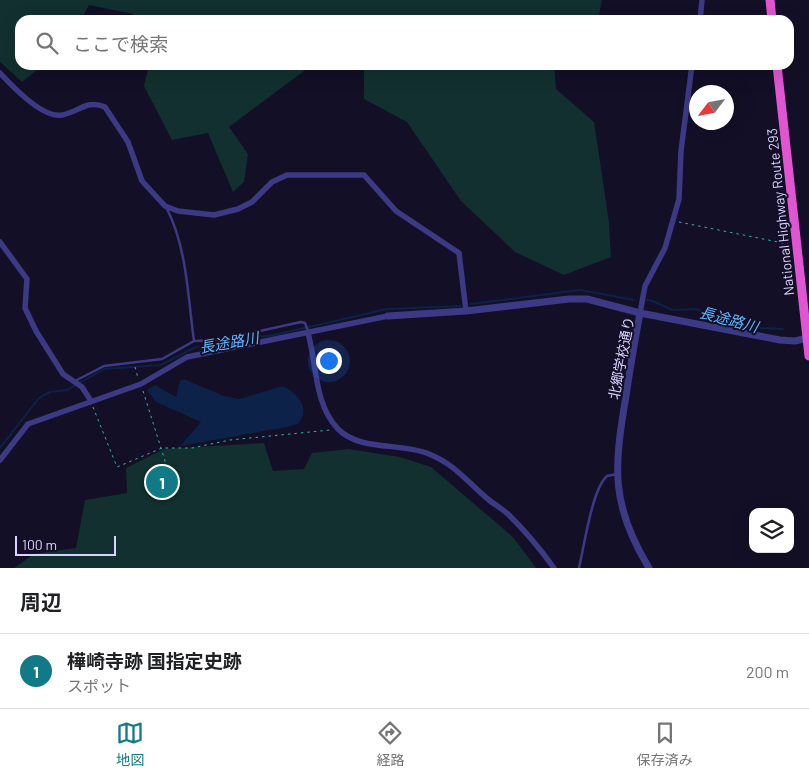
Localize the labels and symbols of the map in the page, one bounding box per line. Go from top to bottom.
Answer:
north arrow [689,85,734,130]
street label: National Highway Route 293 [763,127,797,297]
water label: 長途路川 [698,303,762,336]
street label: 北郷学校通り [605,315,637,401]
water label: 長途路川 [198,328,262,356]
your location [316,348,342,374]
pin: 1 [146,463,178,501]
scale bar [15,533,116,556]

